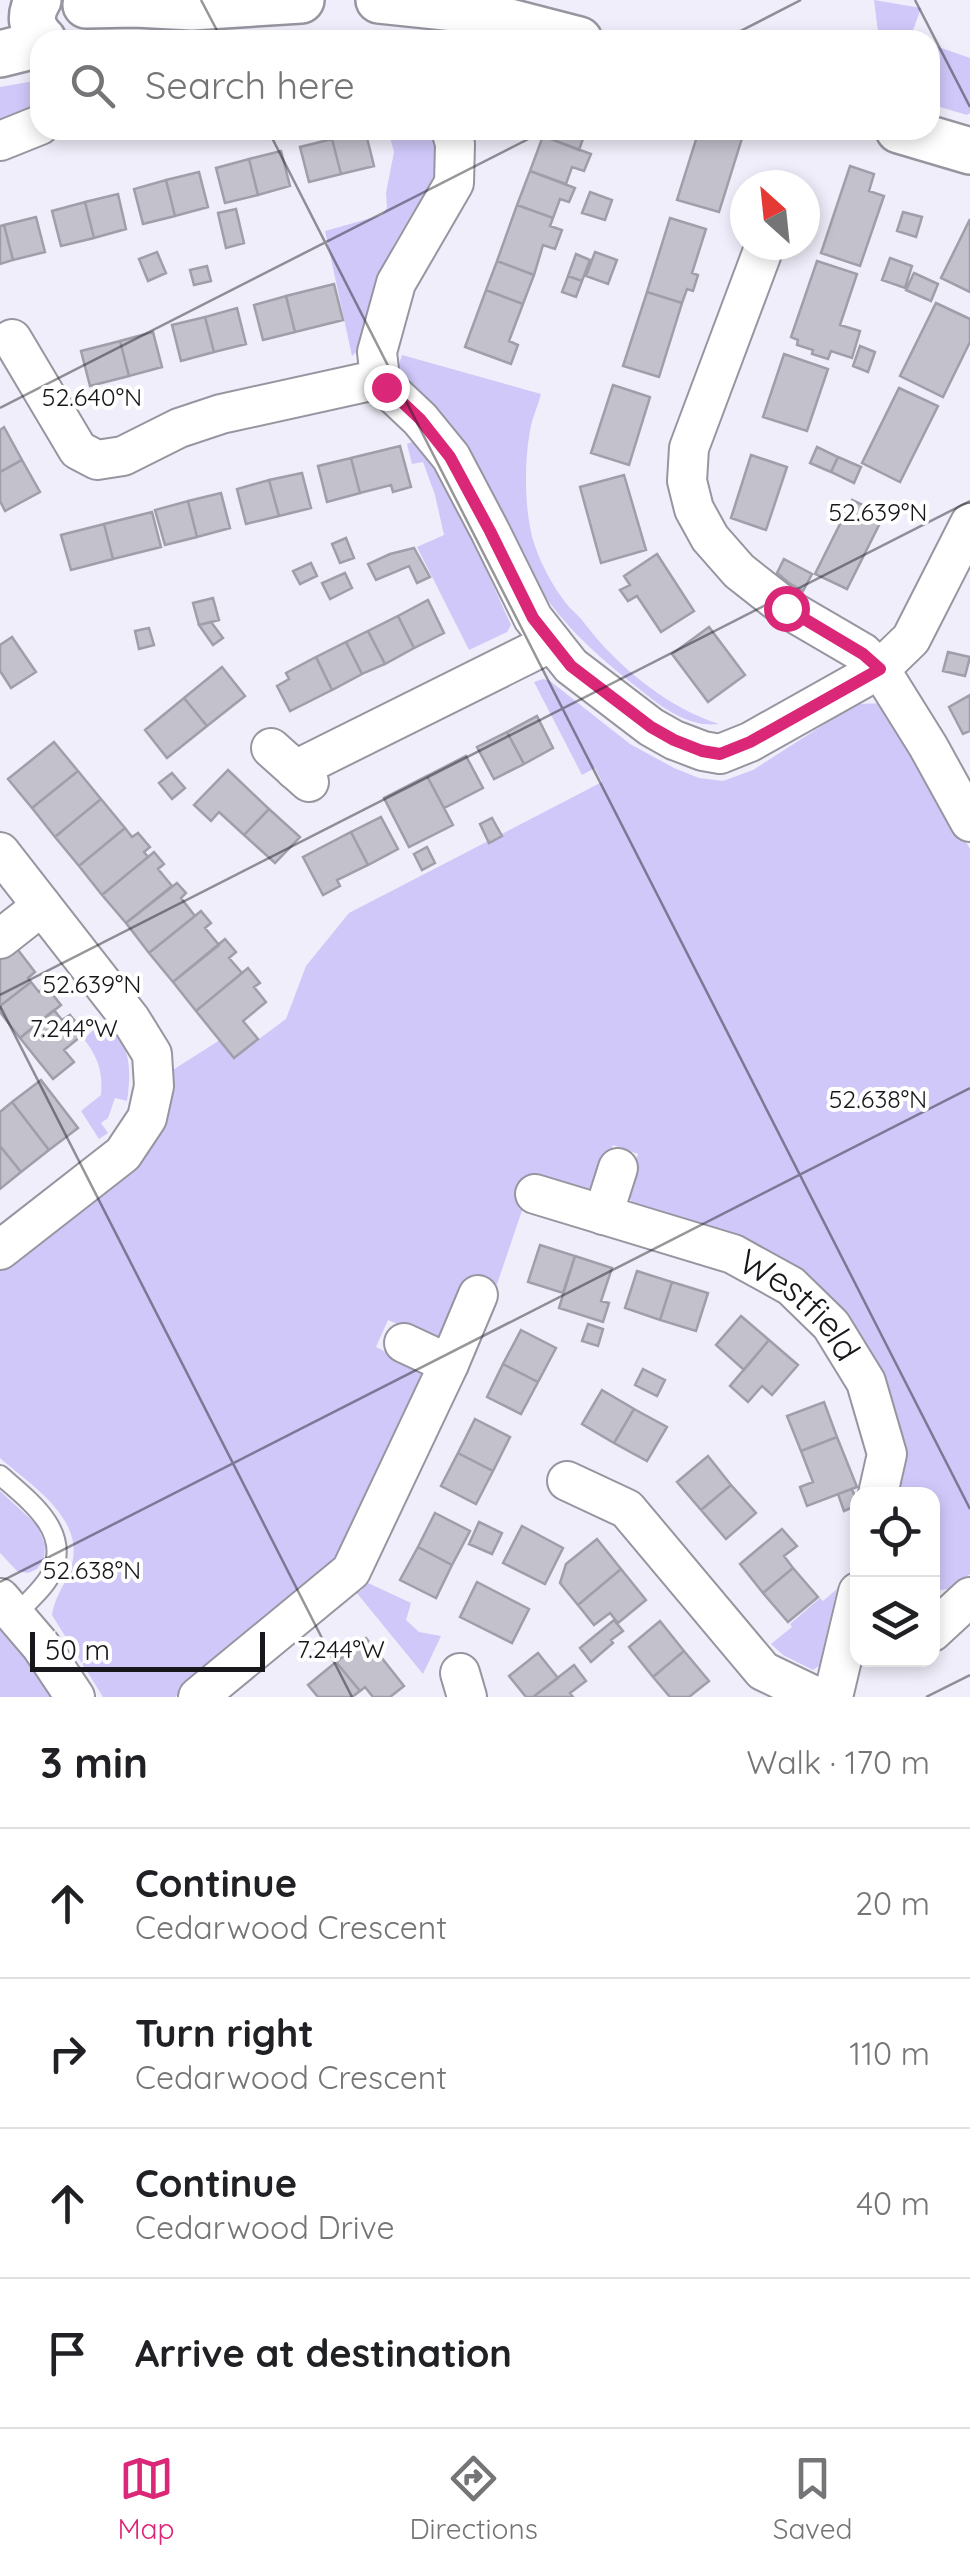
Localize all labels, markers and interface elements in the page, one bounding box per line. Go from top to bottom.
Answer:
search box [30,30,940,140]
icon: search [65,58,120,113]
text: Search here [145,61,355,109]
north arrow [730,170,820,260]
route end [364,365,410,411]
text: 52.640°N [42,381,142,412]
text: 52.639°N [828,496,928,527]
route start [764,586,810,632]
text: 52.639°N [42,968,142,999]
text: 7.244°W [30,1012,118,1043]
text: 52.638°N [829,1083,927,1114]
street label: Westfield [732,1239,871,1368]
map controls [850,1487,940,1667]
button: locate [850,1487,940,1577]
text: 52.638°N [43,1554,141,1585]
button: layers [850,1577,940,1667]
scale bar [30,1627,265,1672]
text: 50 m [45,1632,110,1667]
text: 7.244°W [297,1633,385,1664]
text: 3 min [40,1736,148,1789]
text: Walk · 170 m [747,1742,930,1782]
text: Continue [135,1859,297,1907]
icon: ahead [40,1876,95,1931]
text: 20 m [855,1883,930,1923]
text: Cedarwood Crescent [135,1907,447,1947]
text: Turn right [135,2009,314,2057]
icon: right [40,2026,95,2081]
text: 110 m [849,2033,930,2073]
text: Cedarwood Crescent [135,2057,447,2097]
text: Continue [135,2159,297,2207]
icon: ahead [40,2176,95,2231]
text: 40 m [856,2183,930,2223]
text: Cedarwood Drive [135,2207,395,2247]
icon: arrive [40,2326,95,2381]
text: Arrive at destination [135,2329,512,2377]
tab: Map [117,2451,175,2546]
tab: Directions [409,2451,538,2546]
tab: Saved [773,2451,853,2546]

